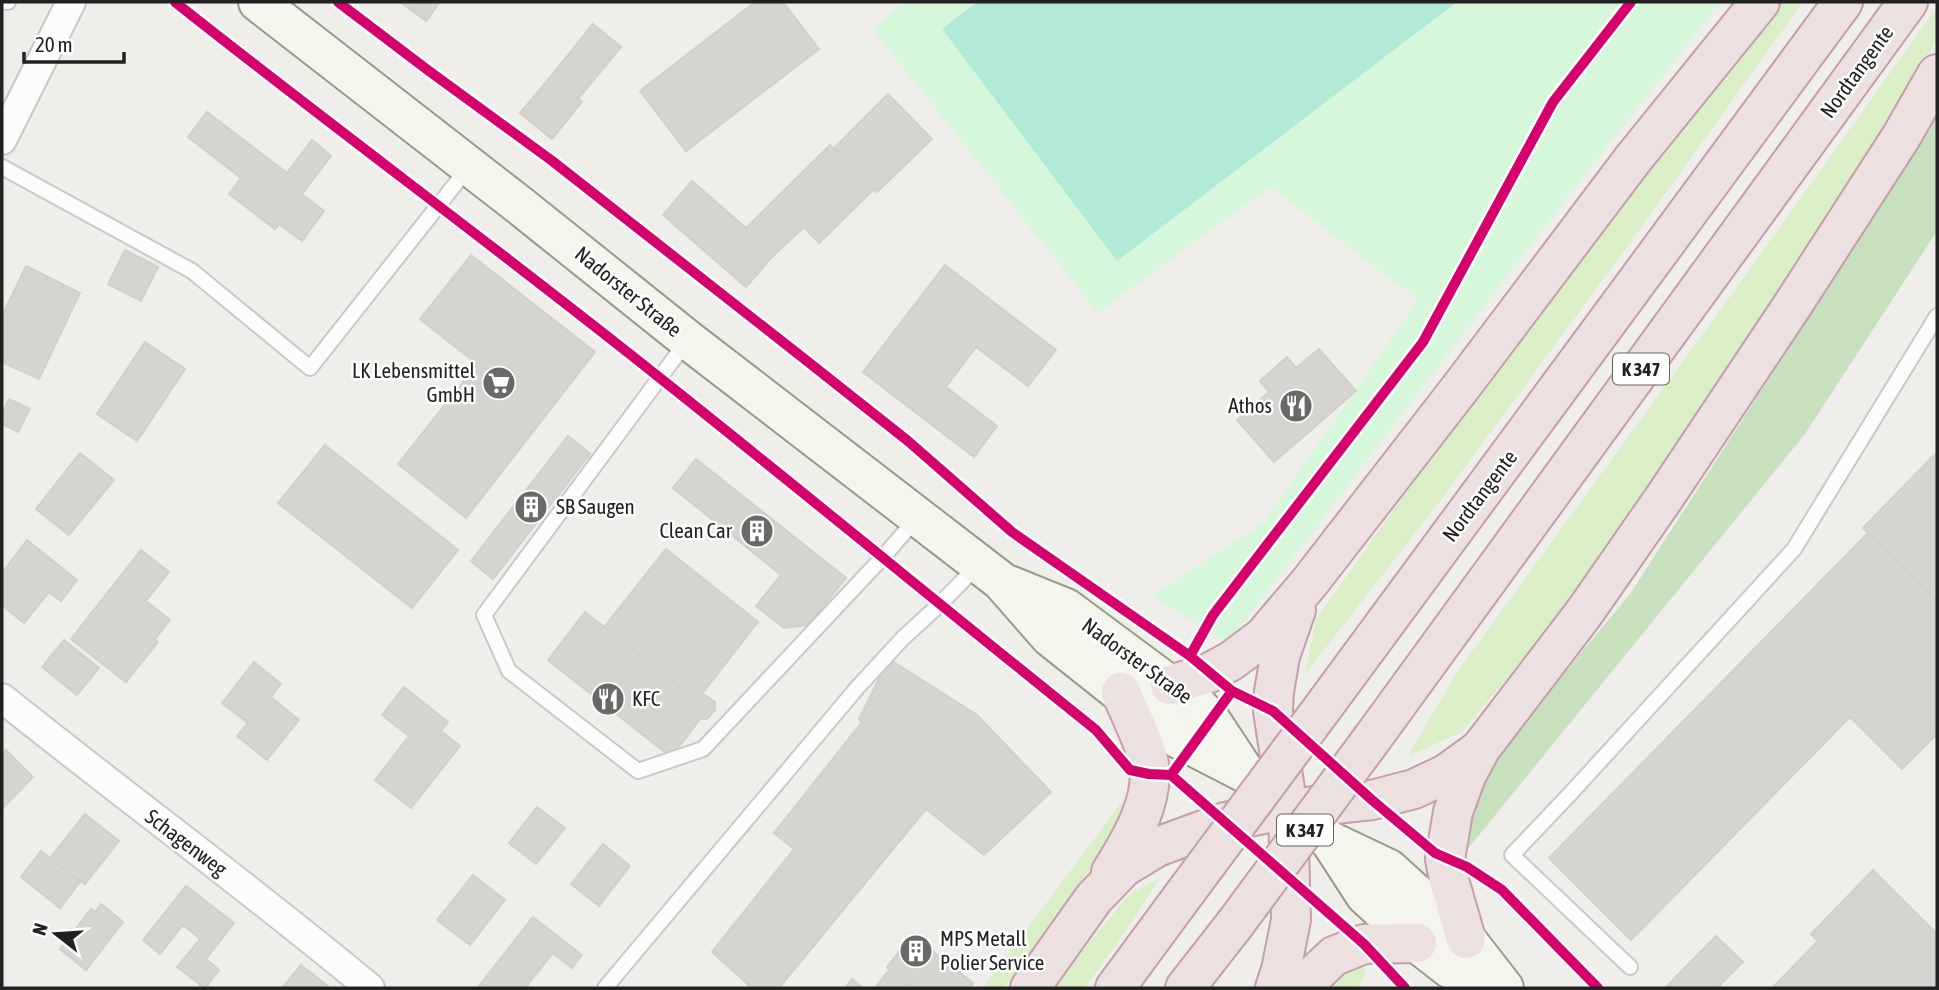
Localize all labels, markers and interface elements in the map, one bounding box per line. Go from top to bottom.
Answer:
scale bar [24,21,124,65]
street label: Nordtangente [1815,21,1898,122]
text: 20 m [35,32,73,56]
street label: Nadorster Straße [571,241,687,341]
road number: K 347 [1613,354,1669,384]
place label: LK Lebensmittel GmbH [352,358,475,406]
supermarket icon: LK Lebensmittel GmbH [480,364,518,402]
restaurant icon: Athos [1277,387,1315,425]
place label: Athos [1228,393,1272,417]
street label: Nordtangente [1437,445,1521,546]
building icon: SB Saugen [512,488,550,526]
place label: SB Saugen [556,494,635,518]
building icon: Clean Car [738,512,776,550]
place label: Clean Car [659,518,733,542]
street label: Nadorster Straße [1078,612,1197,708]
restaurant icon: KFC [589,680,627,718]
place label: KFC [632,686,661,710]
street label: Schagenweg [141,804,232,881]
road number: K 347 [1277,814,1333,846]
north arrow [21,899,91,969]
text: N [28,920,52,938]
place label: MPS Metall Polier Service [940,926,1044,974]
building icon: MPS Metall Polier Service [897,932,935,970]

